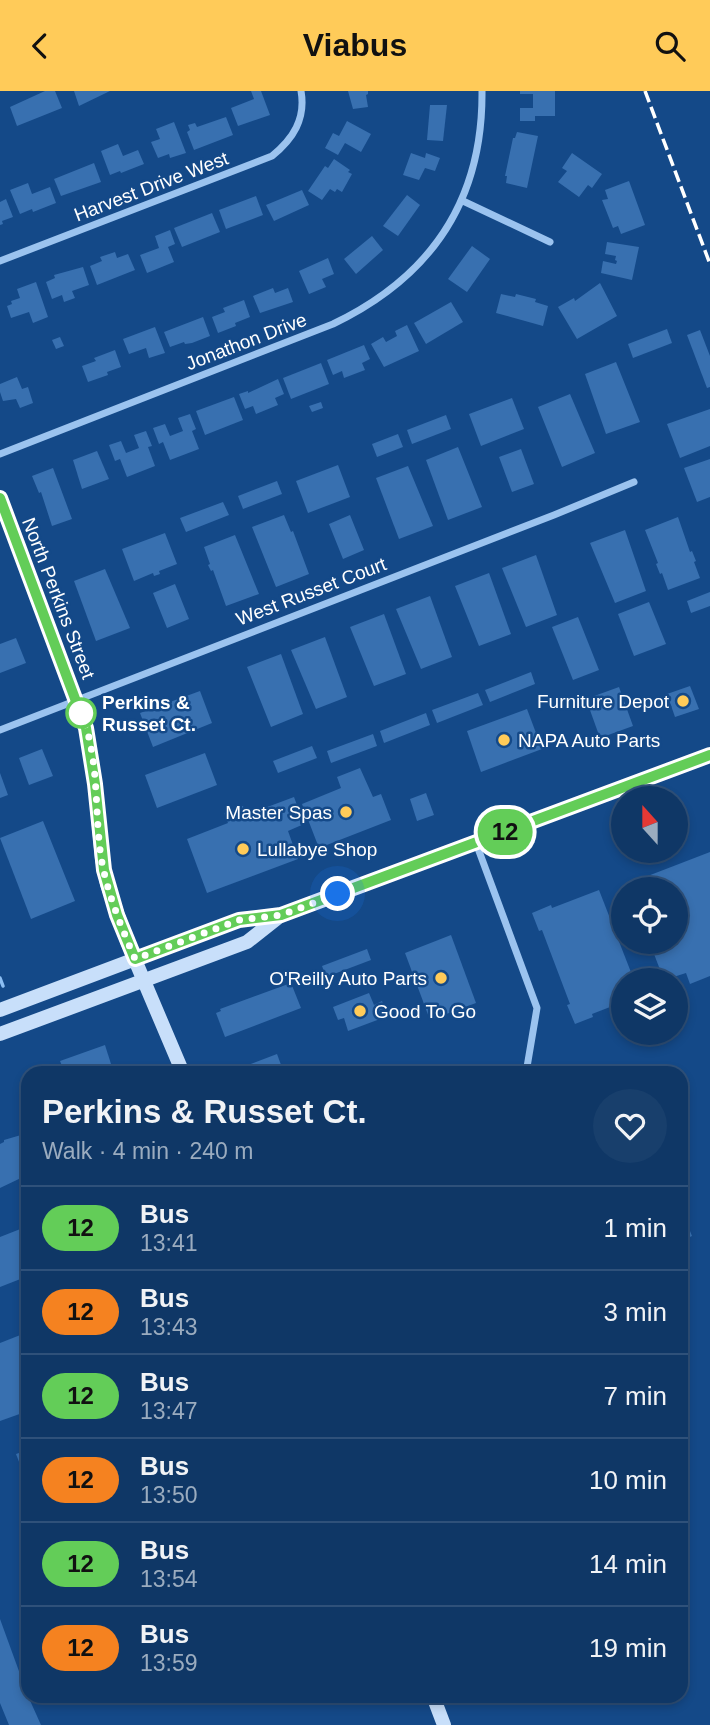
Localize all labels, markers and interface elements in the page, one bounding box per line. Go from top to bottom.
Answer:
icon: back [21,27,59,65]
text: Viabus [303,27,407,63]
icon: search [651,27,689,65]
street label: Harvest Drive West [71,147,232,226]
street label: Jonathon Drive [183,309,310,374]
street label: North Perkins Street [18,515,99,682]
street label: West Russet Court [233,553,390,630]
place label: Furniture Depot [537,691,670,712]
place label: Perkins & Russet Ct. [102,692,196,735]
marker: Furniture Depot [675,693,691,709]
marker: Perkins & Russet Ct. [66,698,96,728]
place label: NAPA Auto Parts [518,730,660,751]
marker: NAPA Auto Parts [496,732,512,748]
north arrow [611,786,688,863]
map controls [611,786,688,1045]
place label: Master Spas [225,802,332,823]
marker: Master Spas [338,804,354,820]
line badge: 12 [474,809,536,855]
text: 12 [492,818,518,845]
place label: Lullabye Shop [257,839,377,860]
marker: Lullabye Shop [235,841,251,857]
your location [320,876,355,911]
button: locate [611,877,688,954]
place label: O'Reilly Auto Parts [269,968,427,989]
button: layers [611,968,688,1045]
marker: O'Reilly Auto Parts [433,970,449,986]
place label: Good To Go [374,1001,476,1022]
marker: Good To Go [352,1003,368,1019]
button: heart [593,1089,667,1163]
text: Perkins & Russet Ct. [42,1093,367,1130]
text: Walk · 4 min · 240 m [42,1138,253,1164]
text: Bus [140,1199,189,1229]
text: 1 min [603,1213,667,1243]
text: 12 [67,1214,94,1241]
text: 13:41 [140,1230,198,1256]
text: Bus [140,1283,189,1313]
text: 3 min [603,1297,667,1327]
text: 12 [67,1298,94,1325]
text: 13:43 [140,1314,198,1340]
text: Bus [140,1367,189,1397]
text: 7 min [603,1381,667,1411]
text: 12 [67,1382,94,1409]
text: 13:47 [140,1398,198,1424]
text: Bus [140,1451,189,1481]
text: 10 min [589,1465,667,1495]
text: 12 [67,1466,94,1493]
text: 13:50 [140,1482,198,1508]
text: Bus [140,1535,189,1565]
text: 14 min [589,1549,667,1579]
text: 12 [67,1550,94,1577]
text: 13:54 [140,1566,198,1592]
text: Bus [140,1619,189,1649]
text: 19 min [589,1633,667,1663]
text: 12 [67,1634,94,1661]
text: 13:59 [140,1650,198,1676]

